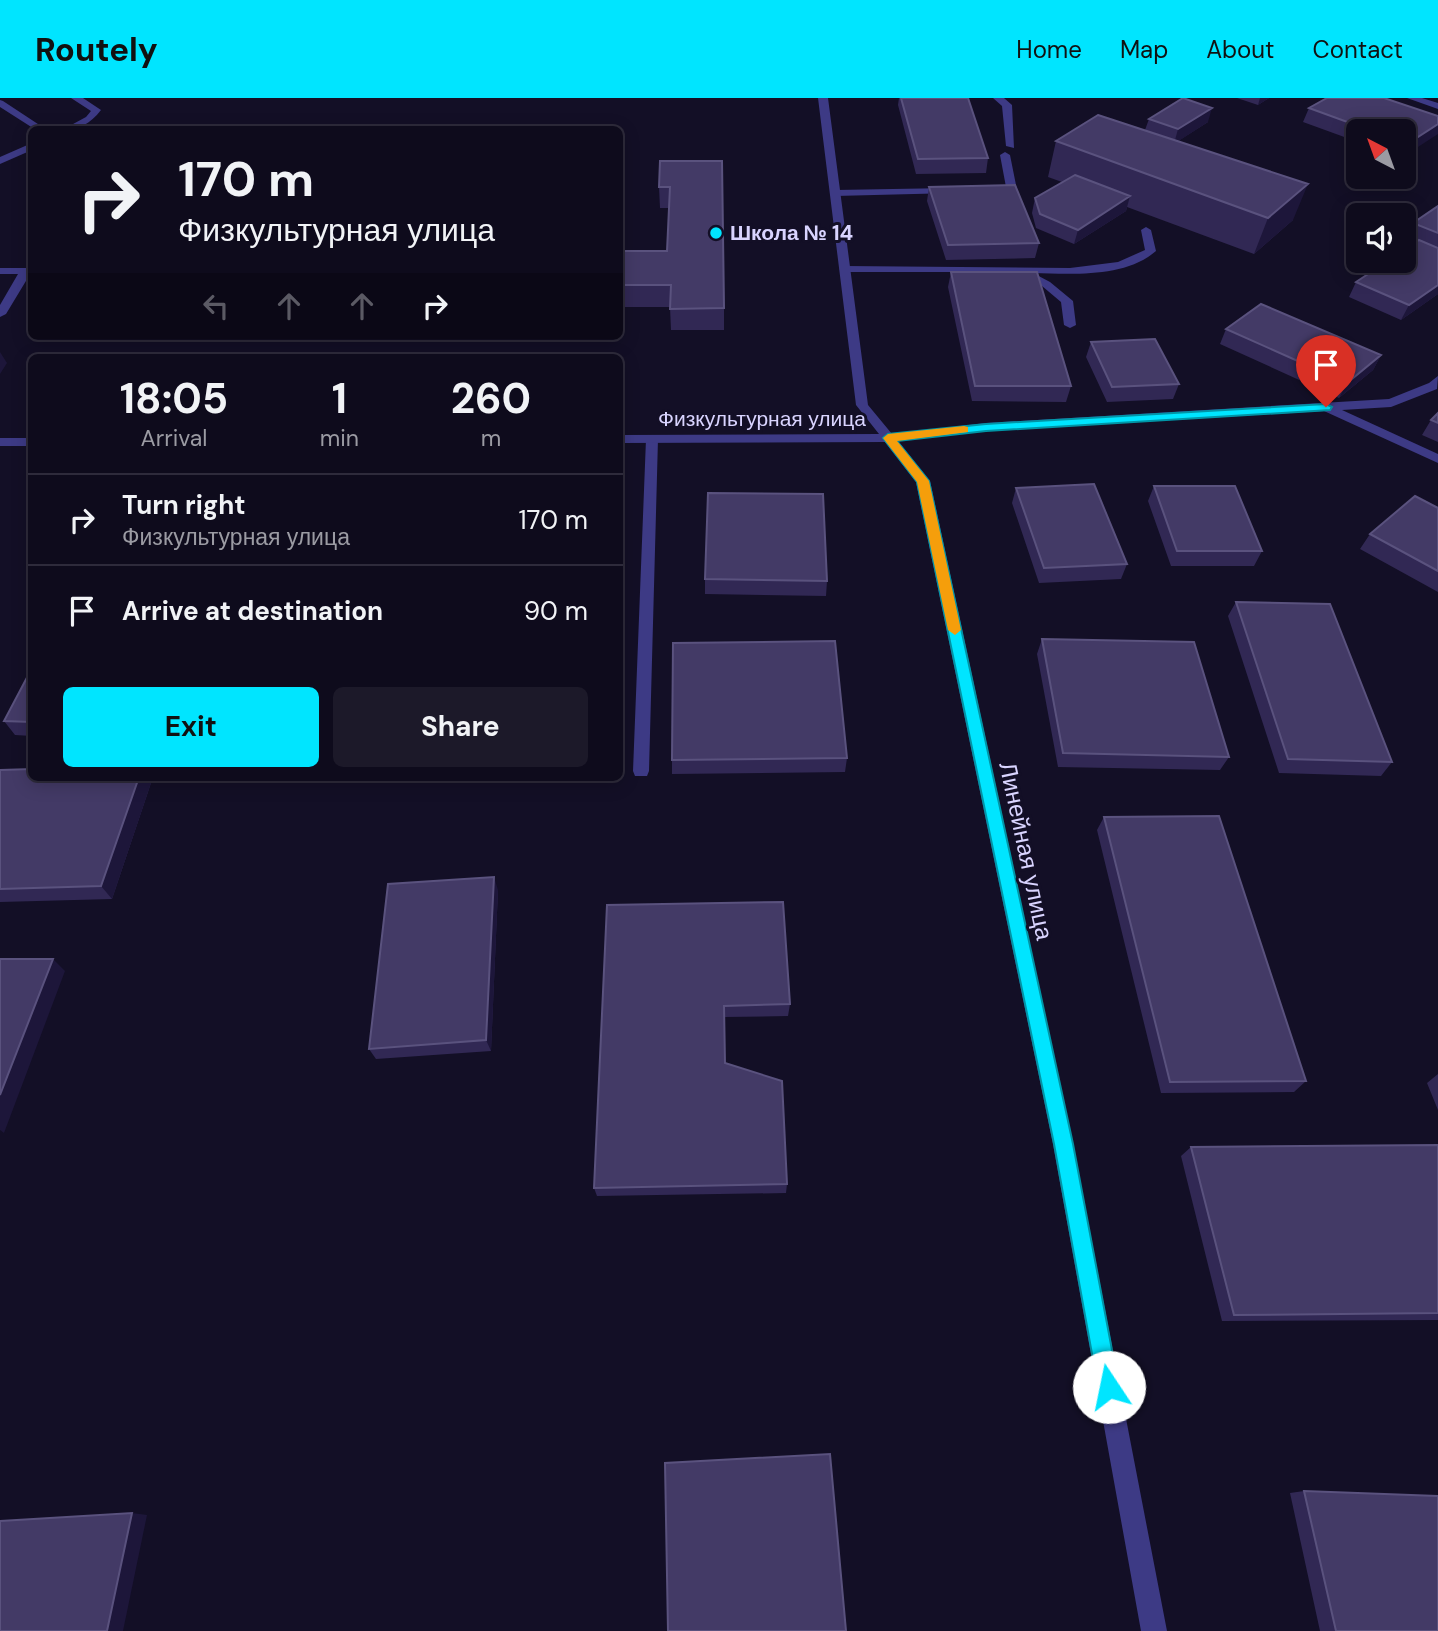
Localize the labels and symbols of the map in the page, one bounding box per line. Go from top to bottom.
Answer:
north arrow [1346,119,1416,189]
place label: Школа № 14 [730,219,853,247]
marker: Школа № 14 [708,225,724,241]
pin [1296,335,1356,407]
street label: Физкультурная улица [658,405,866,433]
street label: Линейная улица [992,759,1061,943]
position arrow [1072,1350,1146,1424]

